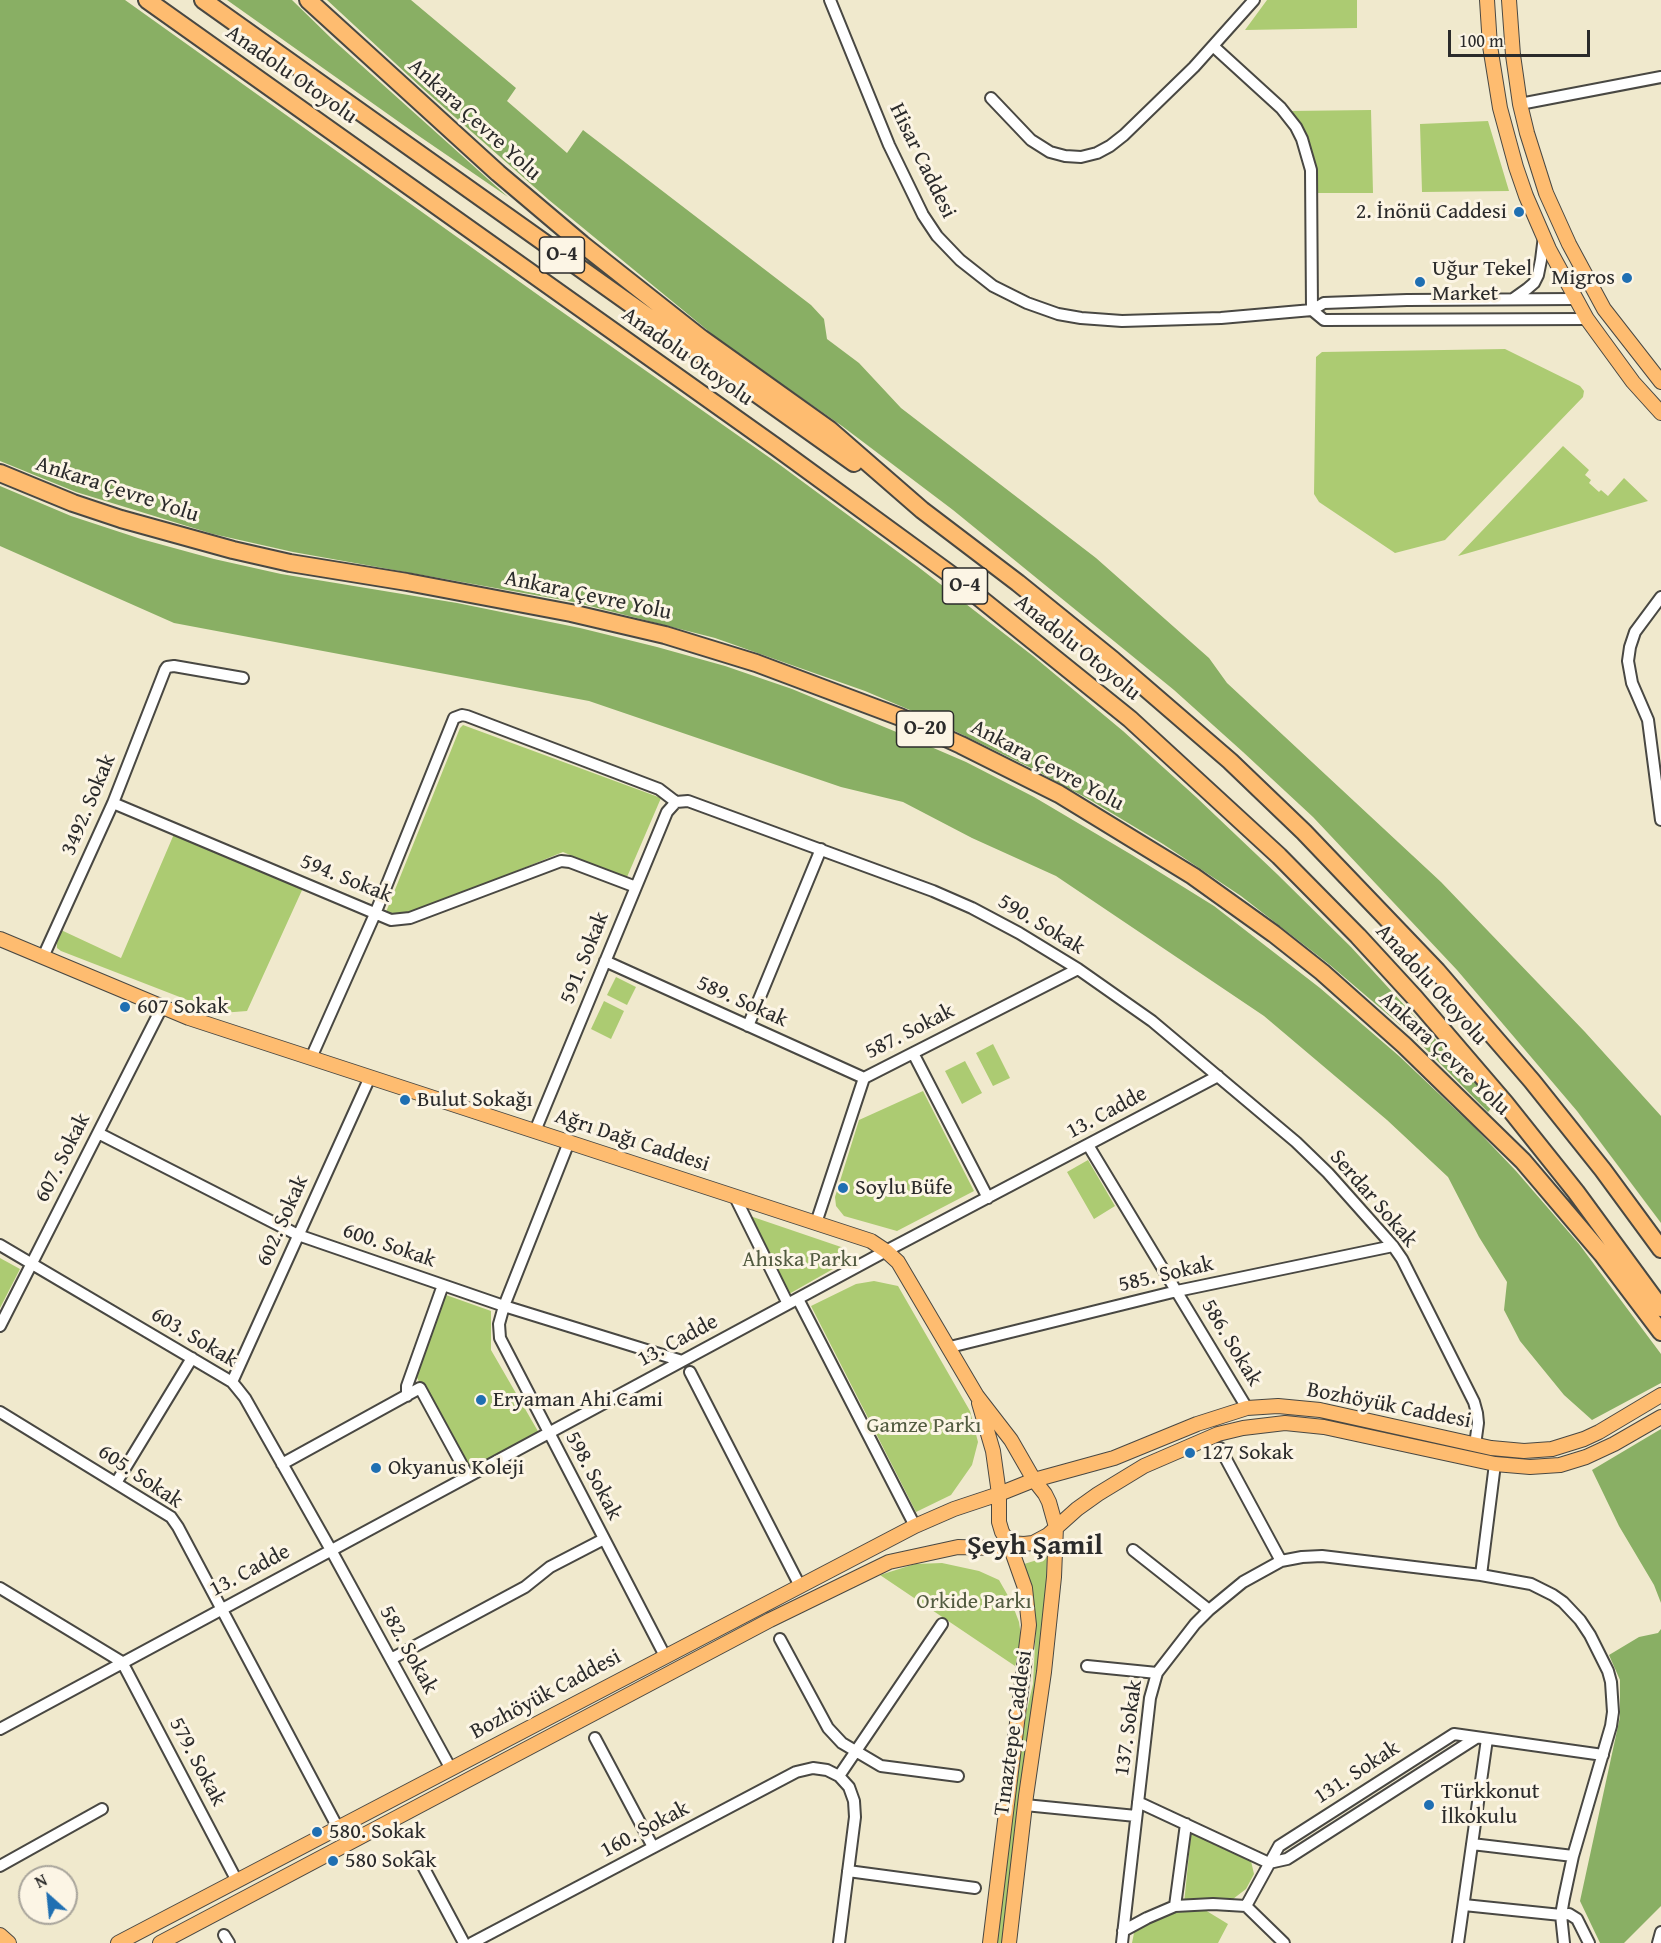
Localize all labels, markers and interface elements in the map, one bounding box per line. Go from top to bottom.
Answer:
scale bar [1451,18,1594,56]
street label: Anadolu Otoyolu [220,20,362,130]
text: 100 m [1459,27,1504,54]
street label: Ankara Çevre Yolu [402,53,546,187]
street label: Hisar Caddesi [883,99,961,223]
place label: 2. İnönü Caddesi [1356,199,1507,225]
marker: 2. İnönü Caddesi [1512,205,1526,219]
road number: O-4 [540,237,584,273]
place label: Uğur Tekel Market [1432,256,1532,308]
place label: Migros [1551,265,1615,291]
marker: Migros [1620,271,1634,285]
marker: Uğur Tekel Market [1413,275,1427,289]
street label: Anadolu Otoyolu [616,302,758,412]
street label: Ankara Çevre Yolu [32,451,202,529]
street label: Ankara Çevre Yolu [502,565,674,627]
road number: O-4 [942,568,988,604]
street label: Anadolu Otoyolu [1009,589,1145,707]
road number: O-20 [896,711,954,747]
street label: Ankara Çevre Yolu [966,715,1128,817]
street label: 3492. Sokak [56,750,122,860]
street label: 594. Sokak [296,849,396,909]
street label: 590. Sokak [993,889,1089,961]
street label: 591. Sokak [555,908,615,1008]
street label: Anadolu Otoyolu [1370,919,1492,1051]
street label: 589. Sokak [692,970,792,1034]
street label: Ankara Çevre Yolu [1373,986,1515,1122]
place label: 607 Sokak [137,994,228,1020]
street label: 587. Sokak [861,998,959,1066]
marker: 607 Sokak [118,1000,132,1014]
street label: 13. Cadde [1062,1081,1152,1145]
place label: Bulut Sokağı [417,1087,533,1113]
marker: Bulut Sokağı [398,1093,412,1107]
street label: Ağrı Dağı Caddesi [551,1104,713,1178]
street label: 607. Sokak [29,1109,97,1207]
street label: Serdar Sokak [1323,1145,1423,1253]
street label: 602. Sokak [251,1171,315,1271]
place label: Soylu Büfe [855,1175,953,1201]
marker: Soylu Büfe [836,1181,850,1195]
street label: 600. Sokak [339,1218,439,1274]
park label: Ahıska Parkı [742,1247,858,1273]
street label: 585. Sokak [1116,1251,1216,1299]
street label: 586. Sokak [1195,1295,1267,1391]
street label: 603. Sokak [146,1302,242,1374]
street label: 13. Cadde [633,1309,723,1373]
street label: Bozhöyük Caddesi [1305,1377,1473,1435]
place label: Eryaman Ahi Cami [493,1387,663,1413]
marker: Eryaman Ahi Cami [474,1393,488,1407]
park label: Gamze Parkı [867,1413,981,1439]
street label: 598. Sokak [559,1427,627,1525]
street label: 605. Sokak [93,1439,187,1515]
place label: 127 Sokak [1202,1440,1293,1466]
marker: 127 Sokak [1183,1446,1197,1460]
place label: Okyanus Koleji [388,1455,524,1481]
marker: Okyanus Koleji [369,1461,383,1475]
district label: Şeyh Şamil [967,1530,1103,1564]
street label: 13. Cadde [205,1539,295,1603]
park label: Orkide Parkı [916,1589,1032,1615]
street label: 582. Sokak [373,1601,443,1699]
street label: Bozhöyük Caddesi [466,1644,626,1746]
street label: Tınaztepe Caddesi [989,1648,1039,1818]
street label: 137. Sokak [1109,1678,1149,1778]
street label: 579. Sokak [163,1713,231,1811]
street label: 131. Sokak [1309,1736,1405,1810]
place label: Türkkonut İlkokulu [1441,1779,1539,1831]
street label: 160. Sokak [596,1796,694,1864]
marker: Türkkonut İlkokulu [1422,1798,1436,1812]
place label: 580. Sokak [329,1819,426,1845]
marker: 580. Sokak [310,1825,324,1839]
place label: 580 Sokak [345,1848,436,1874]
marker: 580 Sokak [326,1854,340,1868]
north arrow [18,1865,78,1925]
text: N [31,1868,51,1894]

